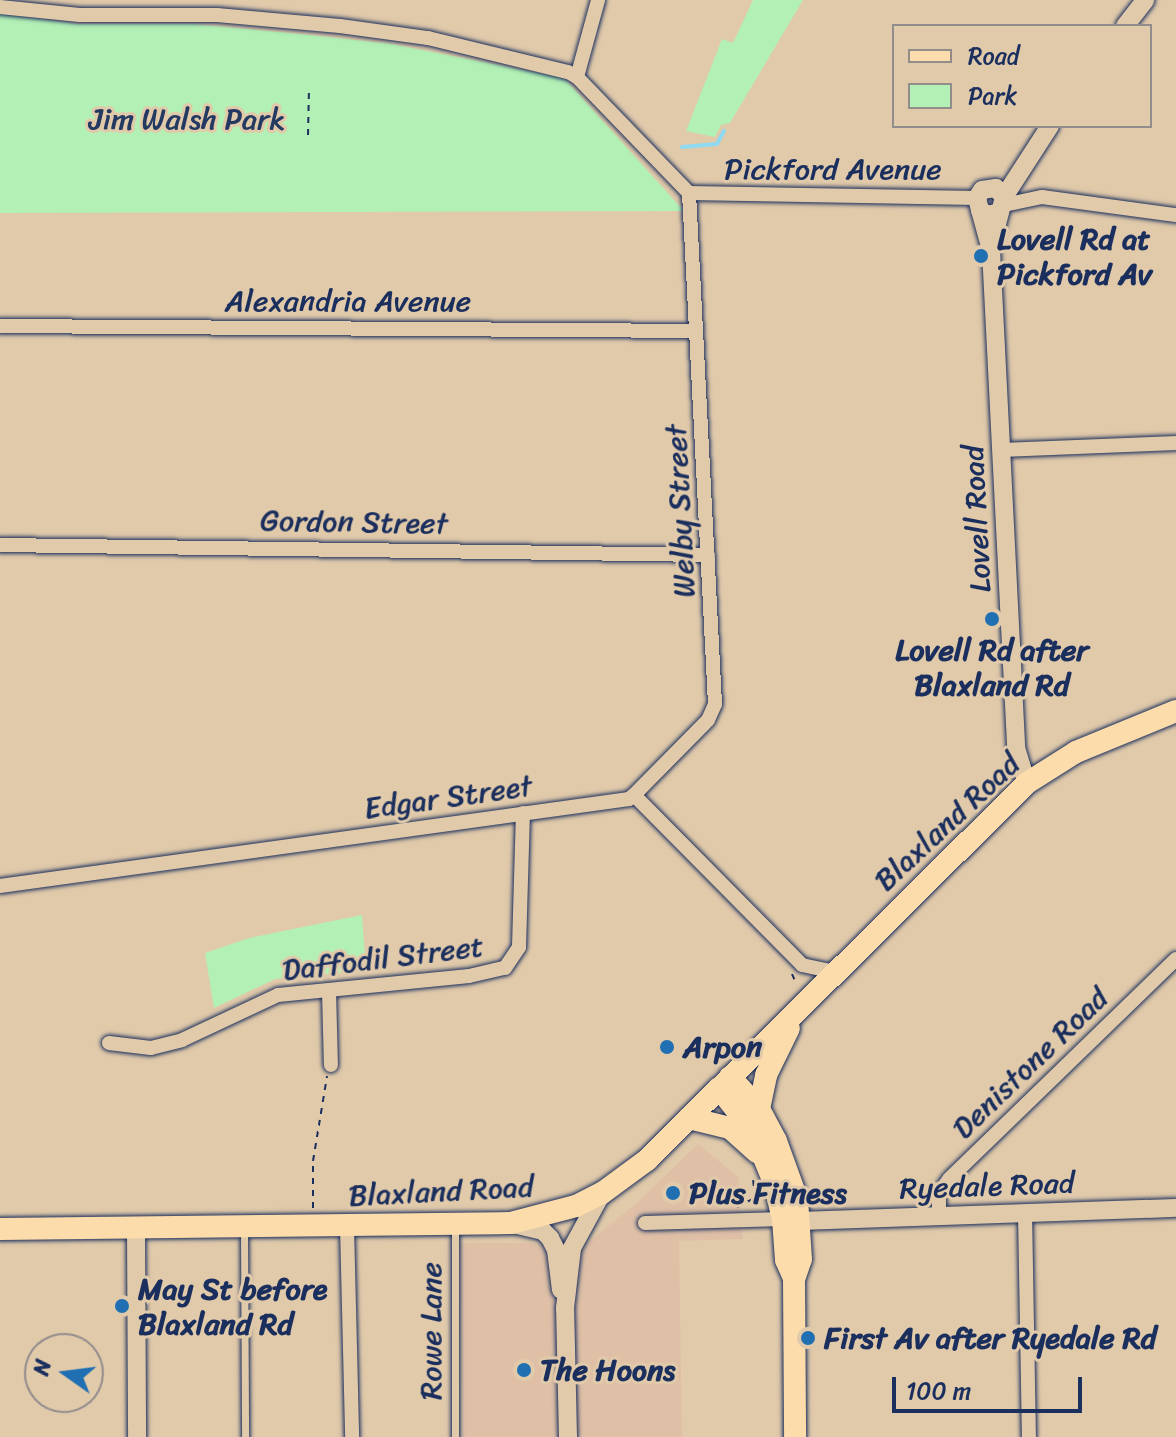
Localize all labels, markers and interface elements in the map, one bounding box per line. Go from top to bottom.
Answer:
legend [892,24,1152,128]
text: Road [968,35,1019,77]
text: Park [968,75,1017,117]
park label: Jim Walsh Park [88,101,286,137]
street label: Pickford Avenue [724,151,942,187]
place label: Lovell Rd at Pickford Av [997,221,1152,292]
marker: Lovell Rd at Pickford Av [972,247,990,265]
street label: Alexandria Avenue [225,283,471,319]
street label: Welby Street [657,423,703,599]
street label: Lovell Road [955,444,999,594]
street label: Gordon Street [259,502,449,542]
marker: Lovell Rd after Blaxland Rd [983,610,1001,628]
place label: Lovell Rd after Blaxland Rd [895,632,1089,702]
street label: Blaxland Road [867,746,1027,898]
street label: Edgar Street [361,767,535,827]
street label: Daffodil Street [280,928,486,988]
street label: Denistone Road [945,980,1115,1146]
place label: Arpon [683,1029,762,1065]
marker: Arpon [658,1038,676,1056]
street label: Ryedale Road [899,1165,1075,1207]
street label: Blaxland Road [347,1168,535,1214]
place label: Plus Fitness [689,1175,849,1211]
marker: Plus Fitness [664,1184,682,1202]
street label: Rowe Lane [413,1262,449,1400]
place label: May St before Blaxland Rd [138,1271,328,1342]
marker: May St before Blaxland Rd [113,1297,131,1315]
place label: First Av after Ryedale Rd [824,1320,1157,1356]
marker: First Av after Ryedale Rd [799,1329,817,1347]
north arrow [24,1333,104,1413]
place label: The Hoons [540,1352,677,1388]
text: N [21,1355,63,1380]
marker: The Hoons [515,1361,533,1379]
scale bar [896,1361,1086,1411]
text: 100 m [906,1370,971,1412]

